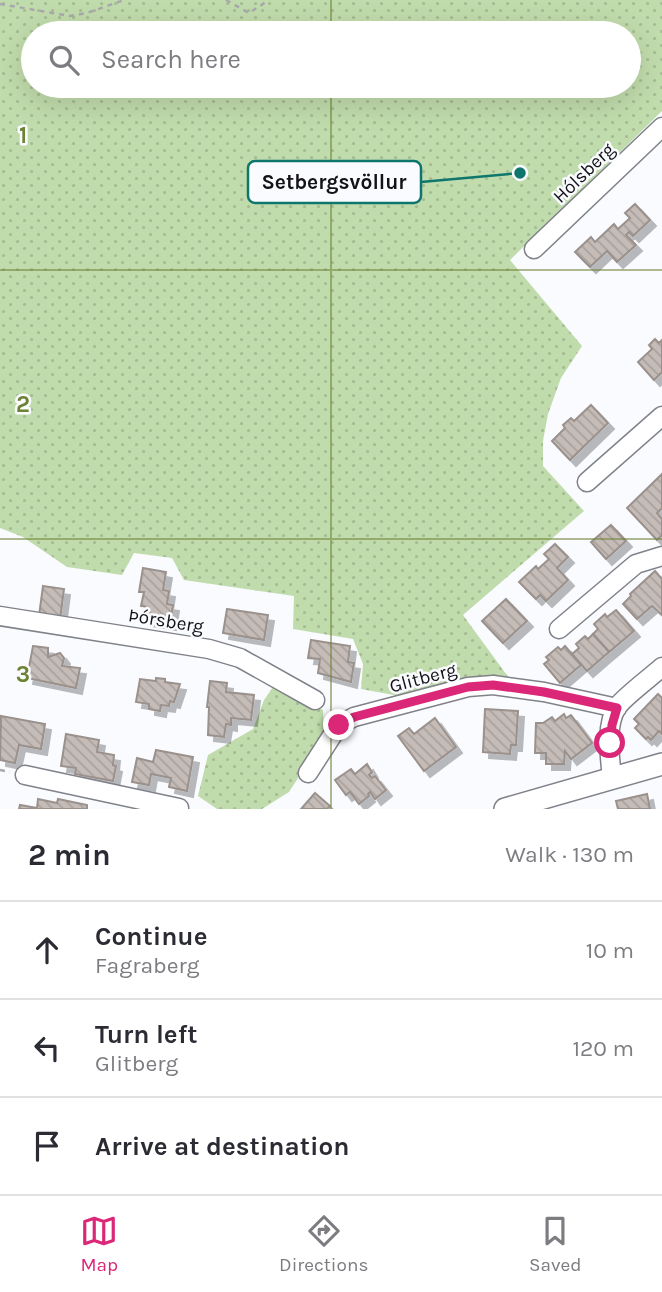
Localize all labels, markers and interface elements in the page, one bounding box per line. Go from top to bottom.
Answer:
search box [21,21,641,98]
icon: search [45,41,83,79]
text: Search here [101,44,241,75]
text: 1 [19,122,27,149]
street label: Hólsberg [549,138,619,208]
callout: Setbergsvöllur [248,161,421,203]
text: Setbergsvöllur [261,170,407,194]
text: 2 [16,391,30,418]
street label: Þórsberg [127,604,206,638]
street label: Glitberg [387,658,459,698]
text: 3 [16,661,30,688]
route end [323,709,354,740]
route start [594,727,625,758]
text: 2 min [28,837,111,873]
text: Walk · 130 m [505,841,634,868]
text: Continue [95,921,207,952]
icon: ahead [28,931,66,969]
text: 10 m [586,937,634,964]
text: Fagraberg [95,952,200,979]
text: Turn left [95,1019,197,1050]
icon: left [28,1029,66,1067]
text: 120 m [572,1035,634,1062]
text: Glitberg [95,1050,178,1077]
icon: arrive [28,1127,66,1165]
text: Arrive at destination [95,1131,349,1162]
tab: Map [80,1212,118,1276]
tab: Directions [279,1212,368,1276]
tab: Saved [529,1212,582,1276]

